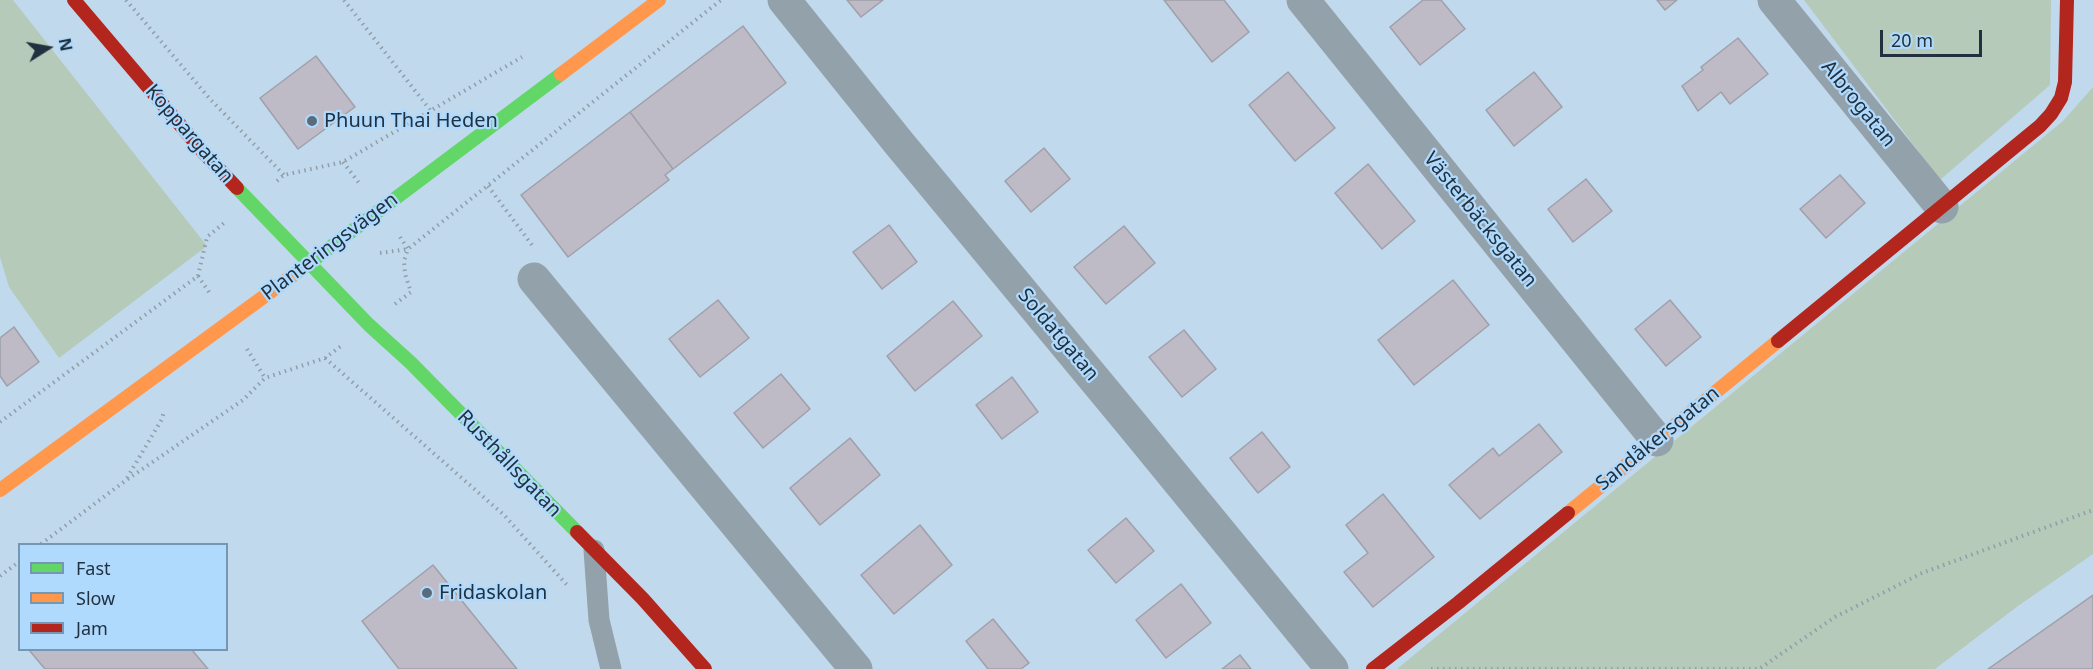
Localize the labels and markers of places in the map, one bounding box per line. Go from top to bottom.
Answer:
place label: Phuun Thai Heden [324,109,498,133]
marker: Phuun Thai Heden [305,114,319,128]
place label: Fridaskolan [439,581,547,605]
marker: Fridaskolan [420,586,434,600]

